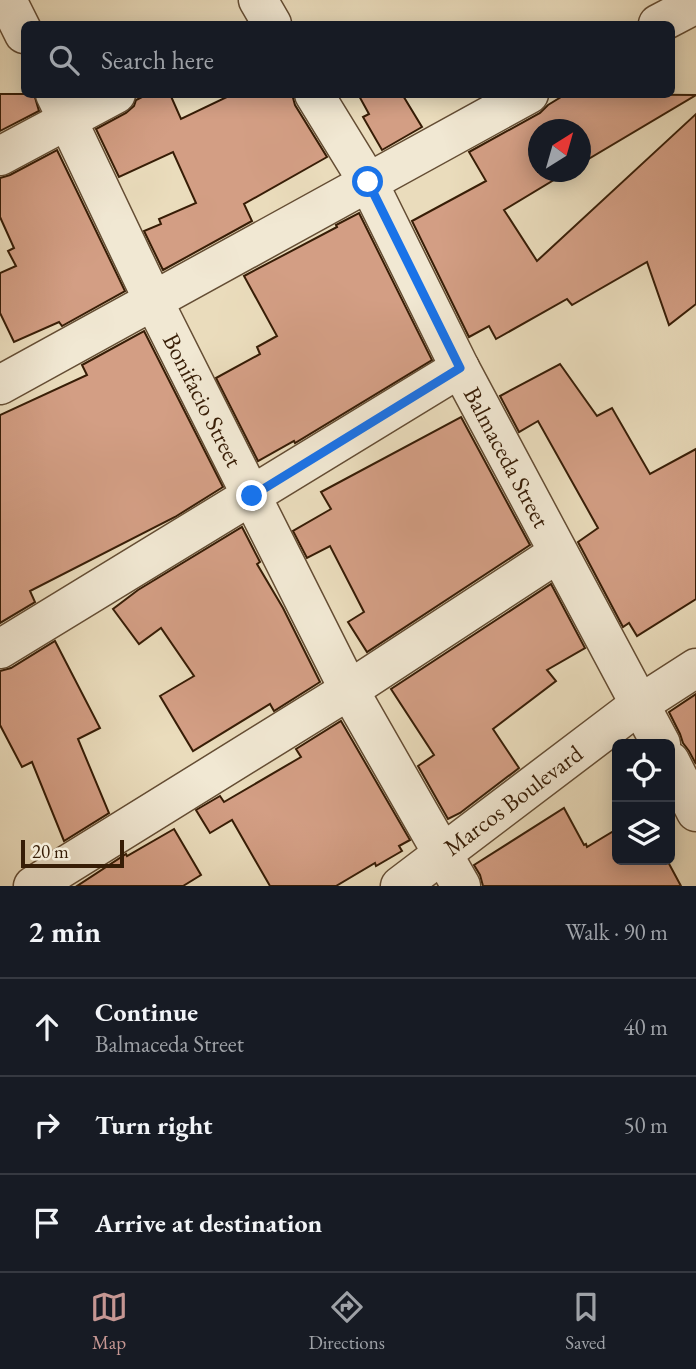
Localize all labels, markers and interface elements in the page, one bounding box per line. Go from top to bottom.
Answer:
search box [21,21,675,98]
icon: search [45,41,83,79]
text: Search here [101,43,214,77]
north arrow [528,119,591,182]
route start [352,166,383,197]
street label: Bonifacio Street [156,328,250,473]
street label: Balmaceda Street [457,381,557,533]
route end [236,480,267,511]
street label: Marcos Boulevard [437,737,589,862]
map controls [612,739,675,865]
button: locate [612,739,675,802]
button: layers [612,802,675,865]
scale bar [21,837,124,869]
text: 20 m [32,839,69,864]
text: 2 min [28,912,101,951]
text: Walk · 90 m [565,917,668,947]
text: Continue [95,995,198,1029]
icon: ahead [28,1008,66,1046]
text: 40 m [623,1012,668,1042]
text: Balmaceda Street [95,1029,244,1059]
icon: right [28,1106,66,1144]
text: Turn right [95,1108,213,1142]
text: 50 m [623,1110,668,1140]
icon: arrive [28,1204,66,1242]
text: Arrive at destination [95,1206,322,1240]
tab: Map [90,1288,128,1355]
tab: Directions [308,1288,385,1355]
tab: Saved [565,1288,606,1355]

